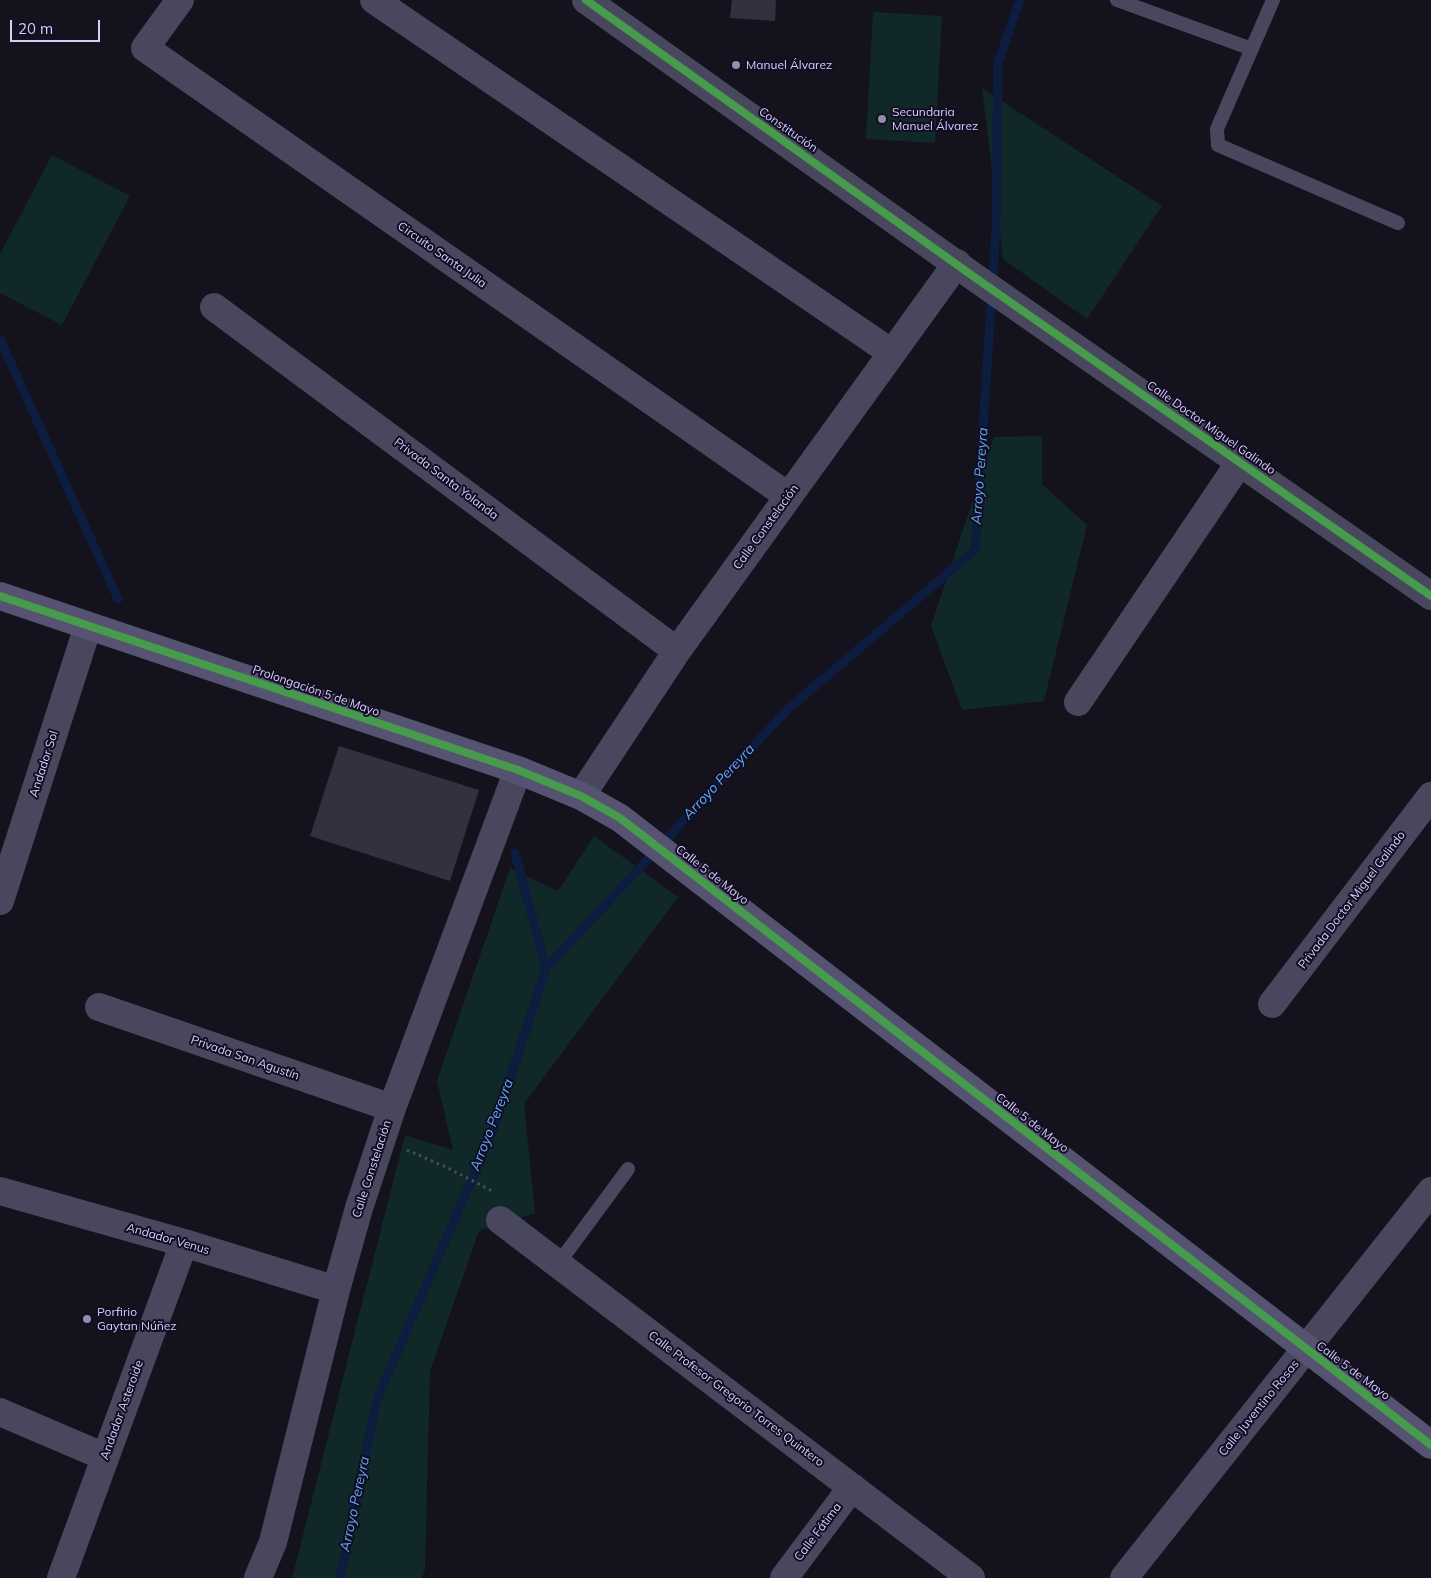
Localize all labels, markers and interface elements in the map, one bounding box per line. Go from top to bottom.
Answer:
scale bar [12,10,102,42]
text: 20 m [18,19,53,38]
place label: Manuel Álvarez [746,58,832,72]
marker: Manuel Álvarez [730,59,742,71]
street label: Constitución [756,104,820,156]
place label: Secundaria Manuel Álvarez [892,105,978,133]
marker: Secundaria Manuel Álvarez [876,113,888,125]
street label: Circuito Santa Julia [395,219,489,291]
street label: Calle Doctor Miguel Galindo [1144,378,1278,478]
water label: Arroyo Pereyra [968,427,992,525]
street label: Privada Santa Yolanda [391,435,501,523]
street label: Calle Constelación [730,482,802,572]
street label: Prolongación 5 de Mayo [251,662,381,720]
street label: Andador Sol [26,729,62,799]
water label: Arroyo Pereyra [680,741,758,823]
street label: Privada Doctor Miguel Galindo [1295,828,1409,972]
street label: Calle 5 de Mayo [673,842,751,908]
street label: Privada San Agustín [189,1033,301,1083]
water label: Arroyo Pereyra [467,1077,517,1173]
street label: Calle 5 de Mayo [993,1090,1071,1156]
street label: Calle Constelación [349,1118,395,1220]
street label: Andador Venus [125,1220,211,1258]
place label: Porfirio Gaytan Núñez [97,1305,177,1333]
marker: Porfirio Gaytan Núñez [81,1313,93,1325]
street label: Calle Profesor Gregorio Torres Quintero [645,1328,827,1470]
street label: Calle 5 de Mayo [1313,1339,1393,1403]
street label: Calle Juventino Rosas [1216,1357,1302,1459]
street label: Andador Asteroide [97,1358,147,1462]
water label: Arroyo Pereyra [337,1455,373,1553]
street label: Calle Fátima [791,1500,845,1564]

